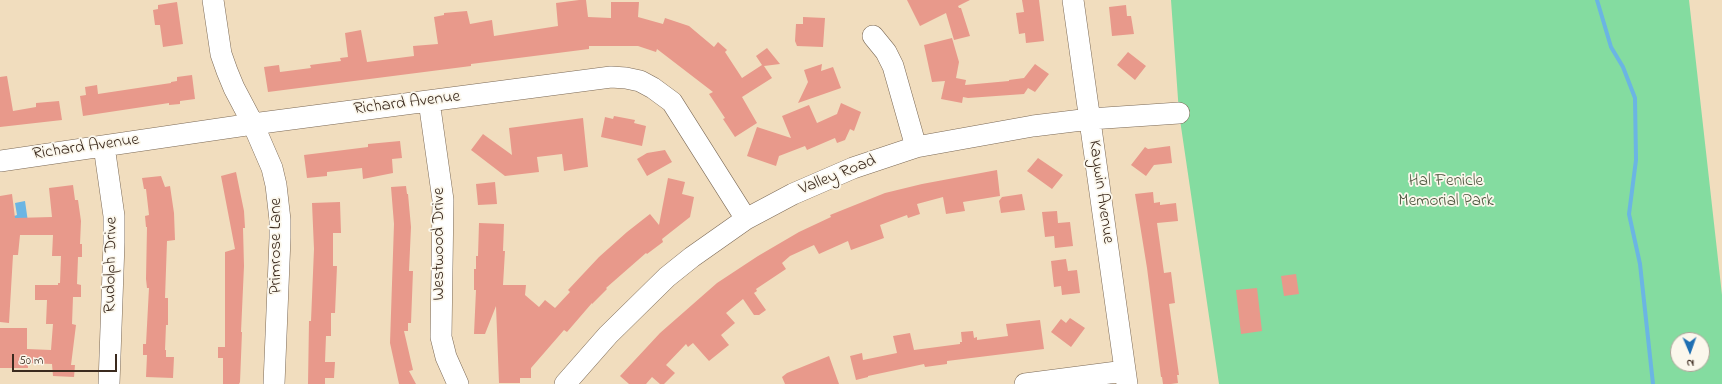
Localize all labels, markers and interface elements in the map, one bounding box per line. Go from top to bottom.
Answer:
street label: Richard Avenue [353,87,461,121]
street label: Richard Avenue [32,130,140,166]
street label: Kaywin Avenue [1083,139,1117,245]
street label: Valley Road [797,151,879,201]
park label: Hal Fenicle Memorial Park [1398,172,1494,212]
street label: Westwood Drive [430,187,450,301]
street label: Primrose Lane [267,198,287,294]
street label: Rudolph Drive [101,217,123,313]
north arrow [1670,332,1710,372]
scale bar [14,346,119,372]
text: 50 m [19,352,43,370]
text: N [1686,355,1694,371]

